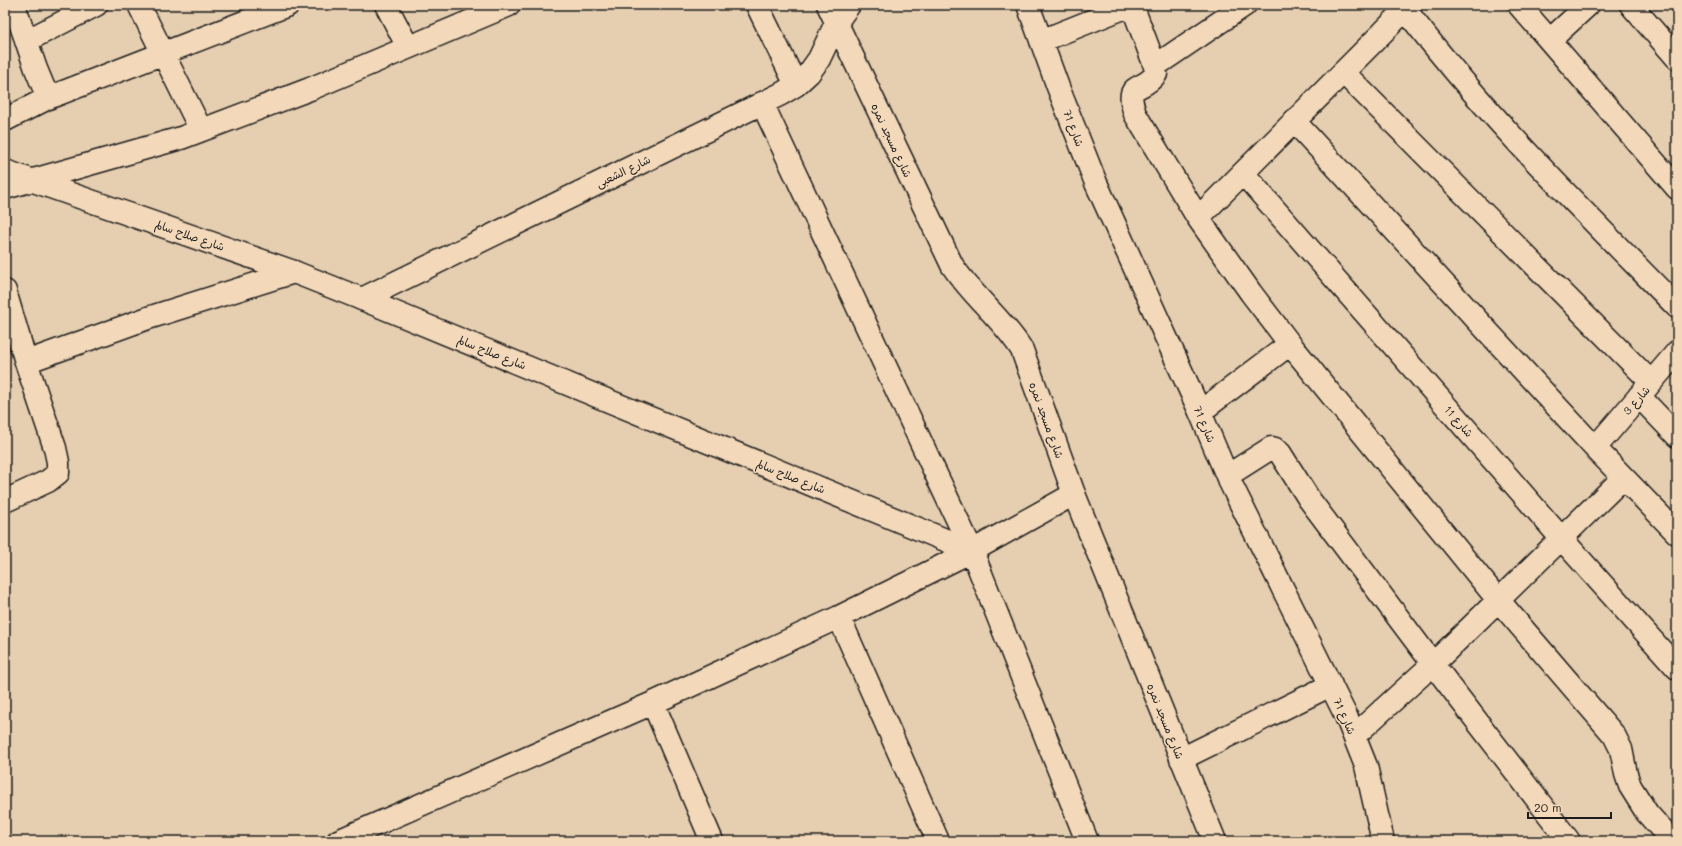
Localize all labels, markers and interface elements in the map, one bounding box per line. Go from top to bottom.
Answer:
street label: شارع مسجد نمره [866,101,916,180]
street label: شارع 71 [1058,107,1088,149]
street label: شارع الشعبى [593,151,654,192]
street label: شارع صلاح سالم [153,216,227,256]
street label: شارع صلاح سالم [455,331,529,374]
street label: شارع مسجد نمره [1024,380,1068,461]
street label: شارع 3 [1619,382,1654,419]
street label: شارع 11 [1440,402,1477,441]
street label: شارع 71 [1189,403,1219,445]
street label: شارع صلاح سالم [754,455,828,498]
street label: شارع مسجد نمره [1142,681,1188,762]
street label: شارع 71 [1329,695,1360,737]
scale bar [1528,794,1611,820]
text: 20 m [1534,799,1562,815]

